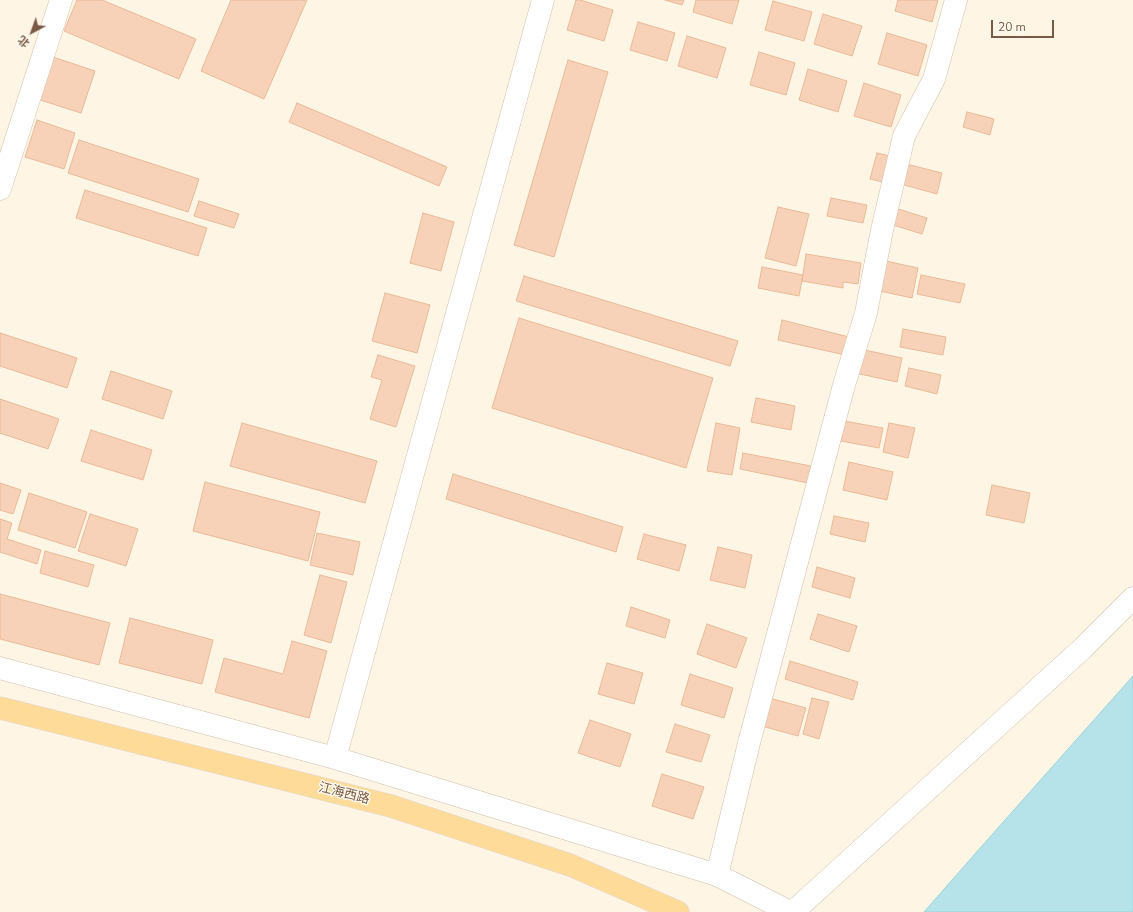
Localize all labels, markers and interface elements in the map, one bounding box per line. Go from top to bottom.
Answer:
north arrow [12,12,52,52]
scale bar [993,12,1056,38]
text: 20 m [998,19,1026,35]
text: 北 [15,32,33,51]
street label: 江海西路 [317,780,371,808]

